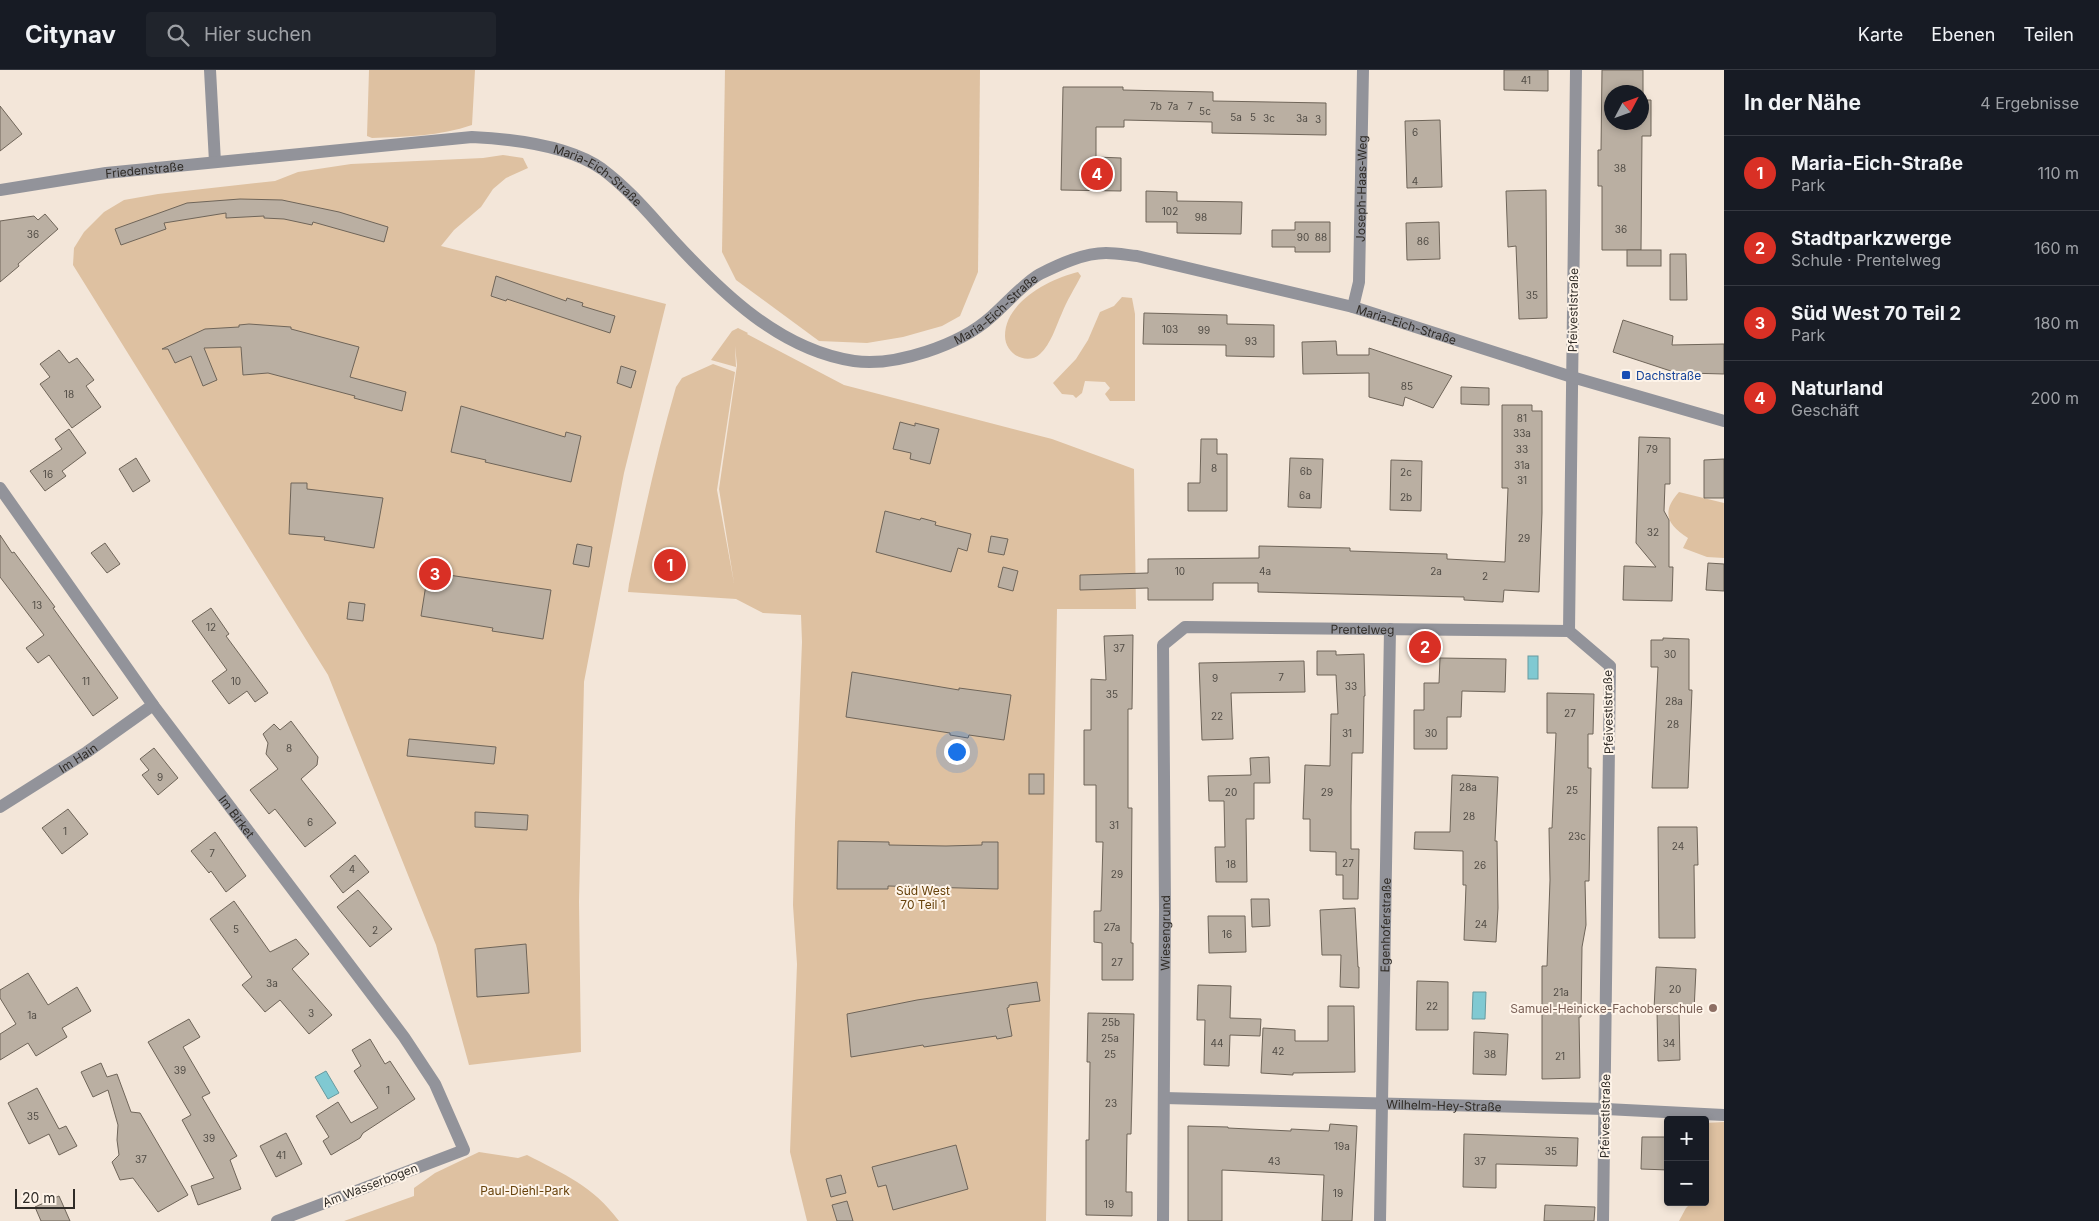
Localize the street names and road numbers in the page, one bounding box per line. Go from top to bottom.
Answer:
street label: Joseph-Haas-Weg [1352,135,1369,242]
street label: Maria-Eich-Straße [552,141,646,209]
street label: Friedenstraße [105,158,184,181]
street label: Pfeivestlstraße [1565,268,1581,352]
street label: Maria-Eich-Straße [951,270,1040,347]
street label: Maria-Eich-Straße [1354,301,1459,347]
street label: Prentelweg [1331,621,1395,637]
street label: Pfeivestlstraße [1600,670,1616,754]
street label: Im Hain [56,740,100,776]
street label: Im Birket [216,792,258,841]
street label: Egenhoferstraße [1377,878,1393,972]
street label: Wiesengrund [1157,895,1173,971]
street label: Pfeivestlstraße [1597,1074,1613,1158]
street label: Wilhelm-Hey-Straße [1386,1096,1502,1114]
street label: Am Wasserbogen [320,1160,420,1210]

